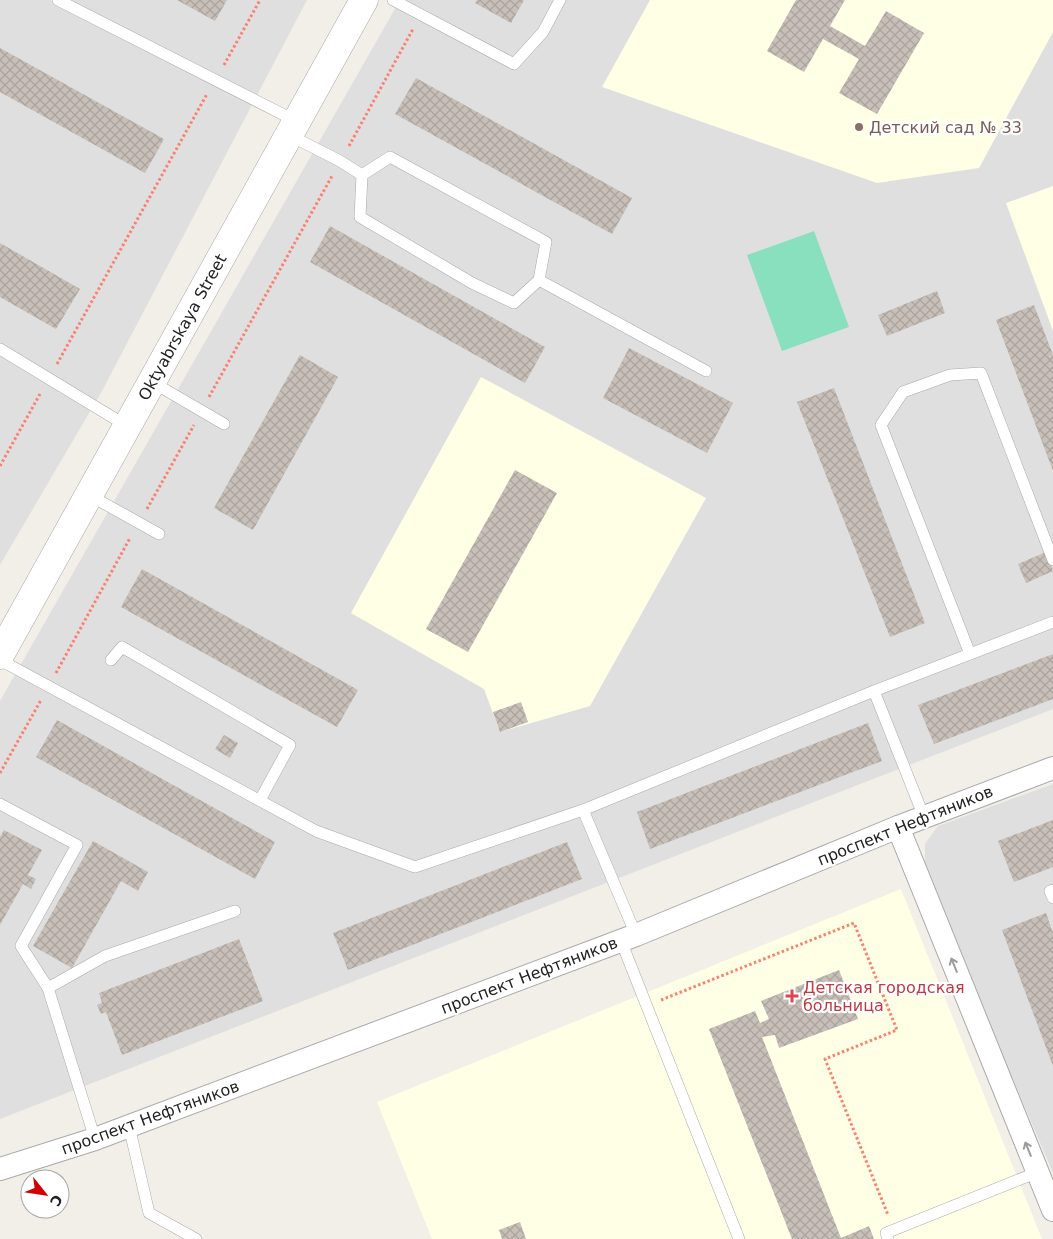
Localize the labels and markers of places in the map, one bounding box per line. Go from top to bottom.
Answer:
place label: Детский сад № 33 [869,118,1022,137]
marker: Детский сад № 33 [853,121,865,133]
place label: Детская городская больница [803,978,965,1015]
marker: Детская городская больница [785,989,799,1003]

